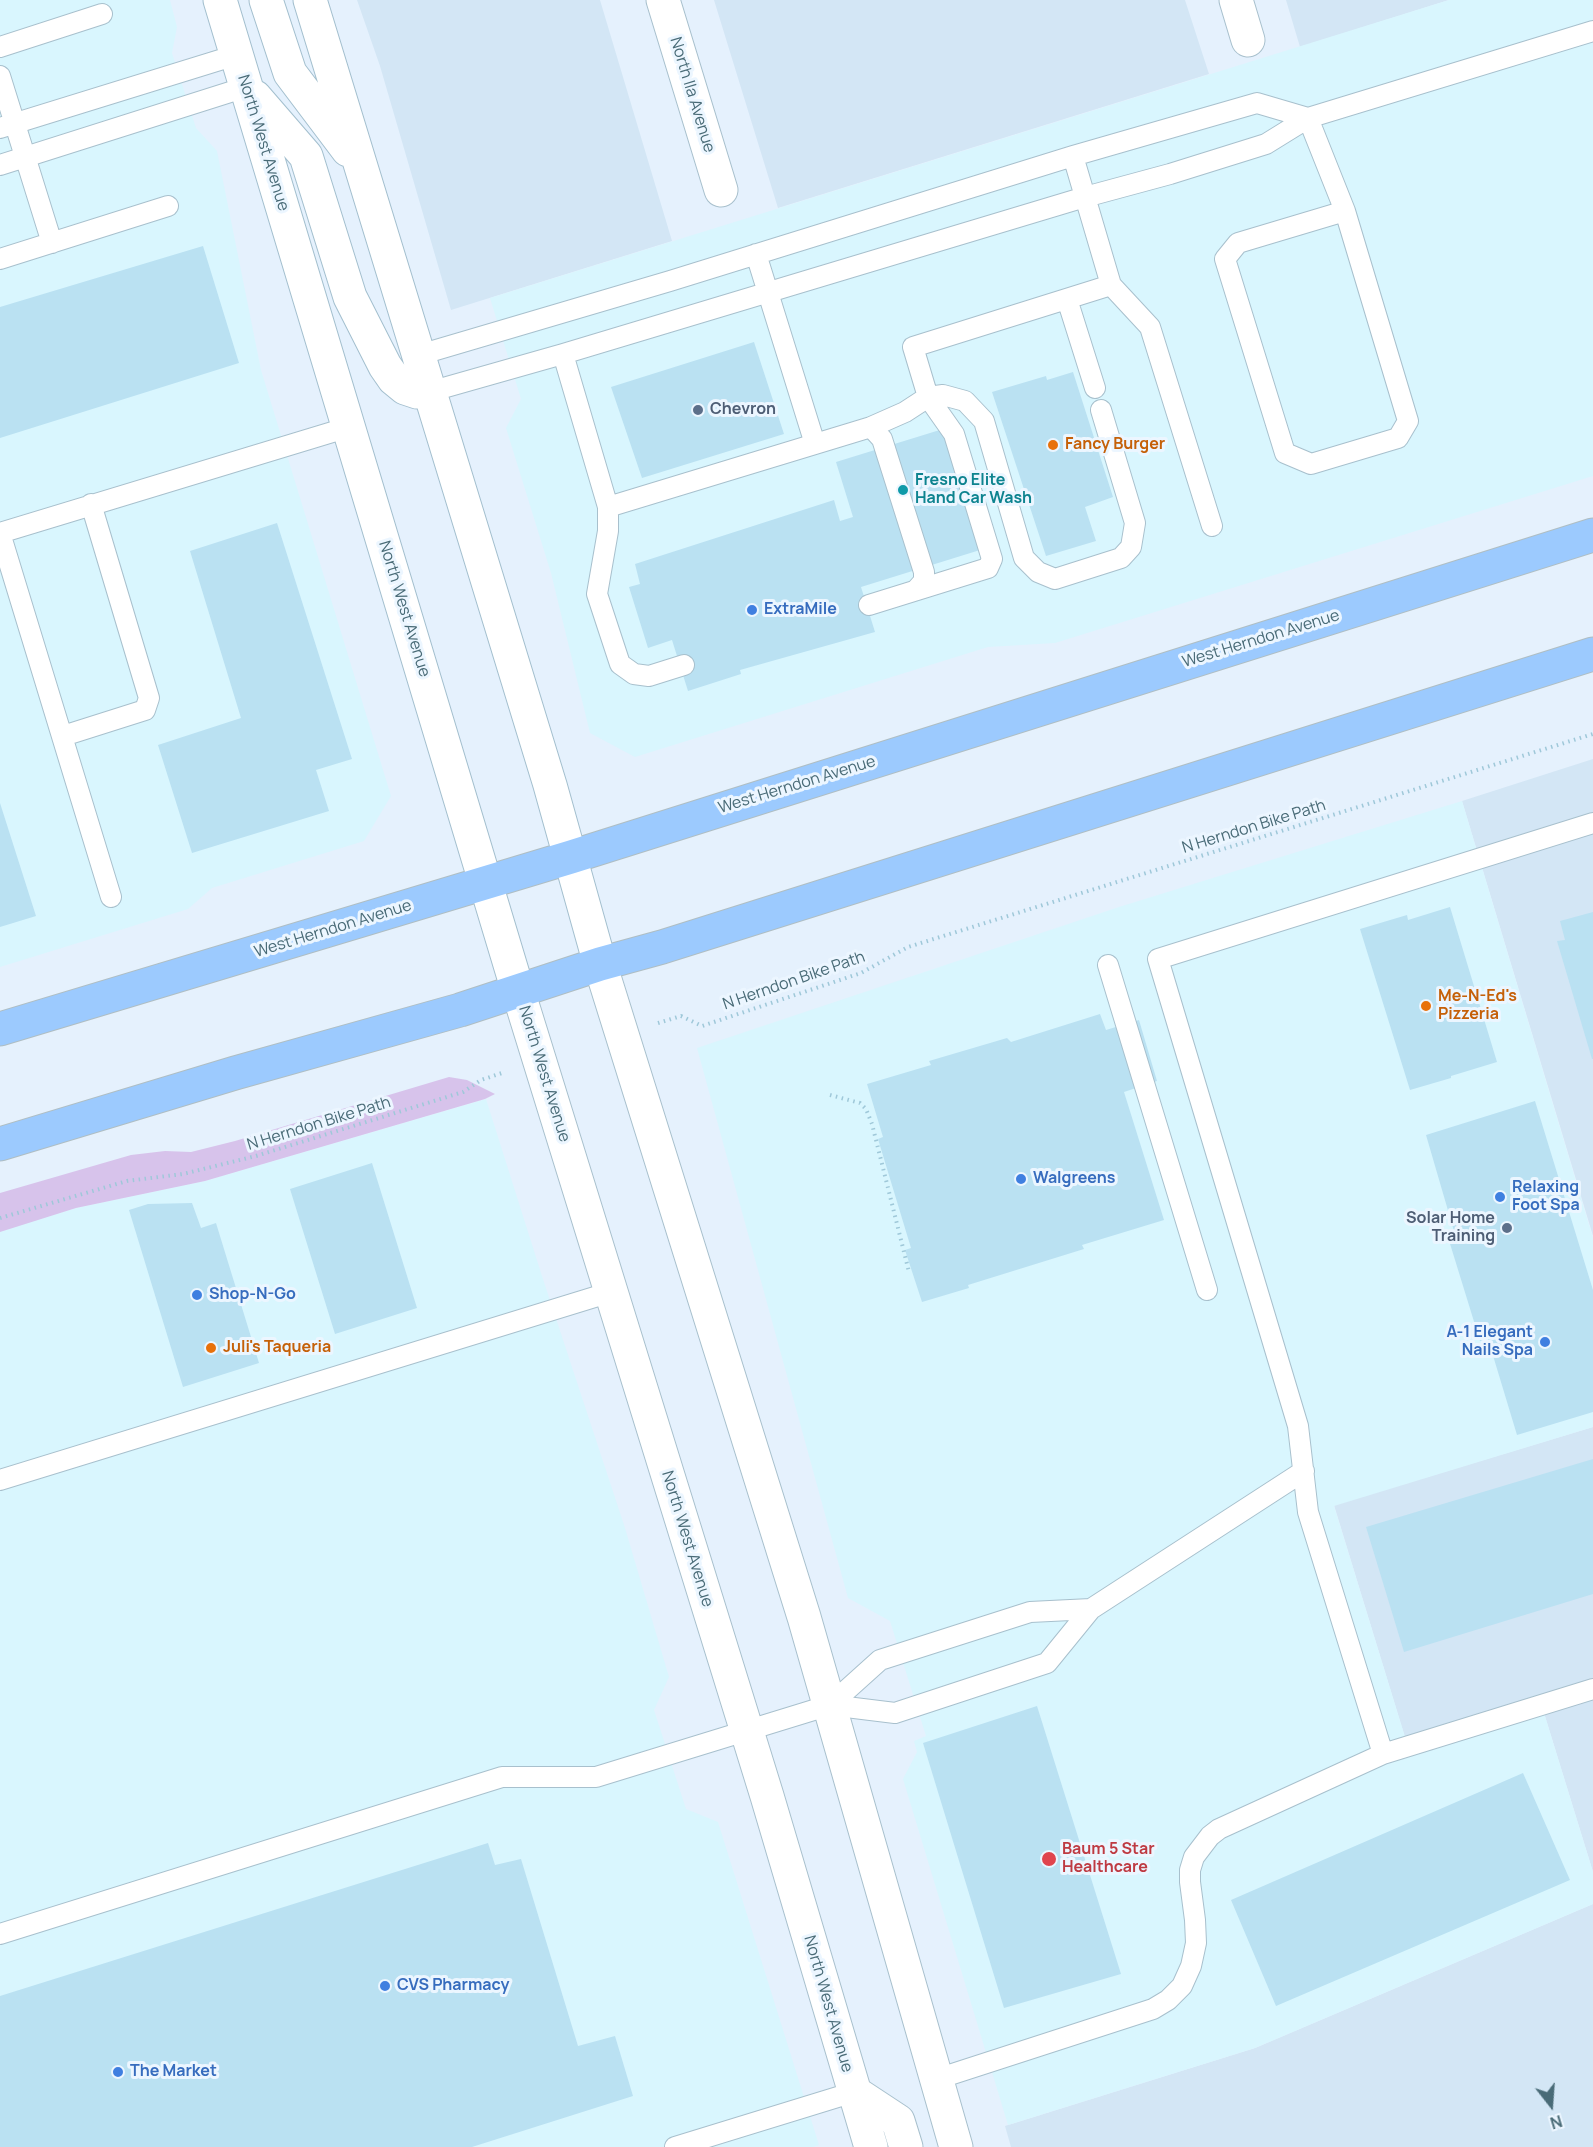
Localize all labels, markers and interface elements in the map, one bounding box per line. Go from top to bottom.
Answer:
street label: North Ila Avenue [665,35,719,155]
street label: North West Avenue [233,73,293,213]
place label: Chevron [710,400,776,420]
marker: Chevron [691,403,705,417]
place label: Fancy Burger [1065,435,1165,455]
marker: Fancy Burger [1046,438,1060,452]
place label: Fresno Elite Hand Car Wash [915,471,1032,509]
marker: Fresno Elite Hand Car Wash [896,483,910,497]
street label: North West Avenue [374,539,434,679]
place label: ExtraMile [764,600,837,620]
marker: ExtraMile [745,603,759,617]
street label: West Herndon Avenue [1180,606,1342,672]
street label: West Herndon Avenue [716,752,878,818]
street label: N Herndon Bike Path [1180,796,1328,858]
street label: West Herndon Avenue [252,896,414,962]
street label: N Herndon Bike Path [720,948,868,1014]
place label: Me-N-Ed's Pizzeria [1438,987,1517,1025]
marker: Me-N-Ed's Pizzeria [1419,999,1433,1013]
street label: North West Avenue [514,1004,574,1144]
street label: N Herndon Bike Path [245,1093,393,1155]
place label: Walgreens [1033,1169,1115,1189]
marker: Walgreens [1014,1172,1028,1186]
place label: Relaxing Foot Spa [1512,1178,1580,1216]
marker: Relaxing Foot Spa [1493,1190,1507,1204]
place label: Solar Home Training [1406,1209,1495,1247]
marker: Solar Home Training [1500,1221,1514,1235]
place label: Shop-N-Go [209,1285,296,1305]
marker: Shop-N-Go [190,1288,204,1302]
place label: A-1 Elegant Nails Spa [1446,1323,1533,1361]
marker: A-1 Elegant Nails Spa [1538,1335,1552,1349]
place label: Juli's Taqueria [223,1338,331,1358]
marker: Juli's Taqueria [204,1341,218,1355]
street label: North West Avenue [657,1469,717,1609]
place label: Baum 5 Star Healthcare [1062,1840,1155,1878]
marker: Baum 5 Star Healthcare [1040,1850,1058,1868]
street label: North West Avenue [799,1933,857,2075]
place label: CVS Pharmacy [397,1976,509,1996]
marker: CVS Pharmacy [378,1979,392,1993]
place label: The Market [130,2062,217,2082]
marker: The Market [111,2065,125,2079]
north arrow [1521,2075,1581,2135]
text: N [1548,2110,1565,2134]

